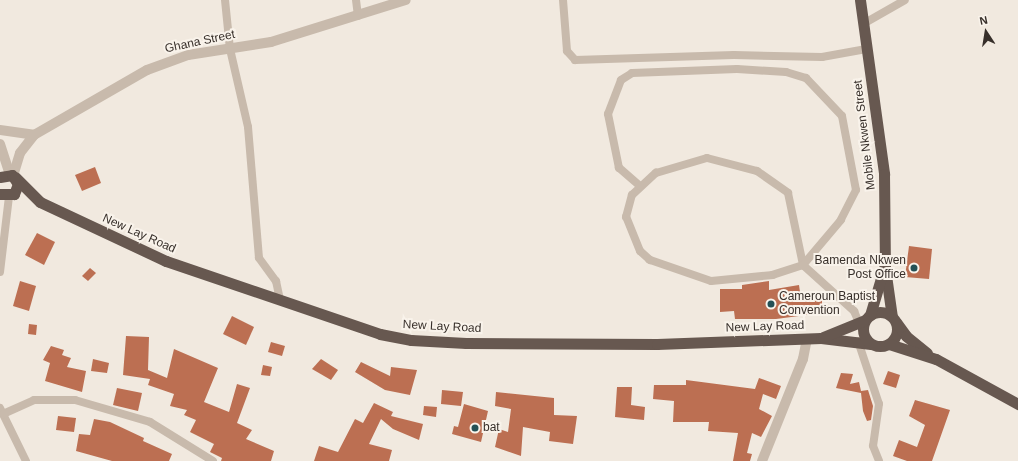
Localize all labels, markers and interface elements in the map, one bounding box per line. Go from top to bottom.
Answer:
north arrow [966,12,1006,52]
text: N [978,14,989,27]
street label: Ghana Street [164,28,236,56]
street label: Mobile Nkwen Street [851,79,879,191]
street label: New Lay Road [100,211,178,257]
place label: Bamenda Nkwen Post Office [815,254,906,282]
marker: Bamenda Nkwen Post Office [909,263,919,273]
place label: Cameroun Baptist Convention [779,290,875,318]
marker: Cameroun Baptist Convention [766,299,776,309]
street label: New Lay Road [402,318,482,336]
street label: New Lay Road [725,318,805,336]
place label: bat [483,421,500,435]
marker: bat [470,423,480,433]

